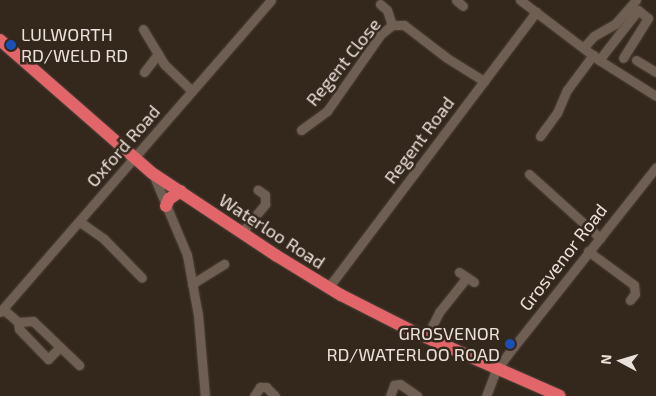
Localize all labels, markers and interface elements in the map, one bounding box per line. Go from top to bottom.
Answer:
street label: Regent Close [301,14,385,110]
place label: LULWORTH RD/WELD RD [21,24,128,66]
marker: LULWORTH RD/WELD RD [5,39,17,51]
street label: Regent Road [379,92,459,188]
street label: Oxford Road [82,101,164,191]
street label: Waterloo Road [215,189,329,273]
street label: Grosvenor Road [514,199,612,315]
place label: GROSVENOR RD/WATERLOO ROAD [326,323,500,366]
north arrow [596,336,646,386]
marker: GROSVENOR RD/WATERLOO ROAD [504,338,516,350]
text: N [597,353,615,365]

